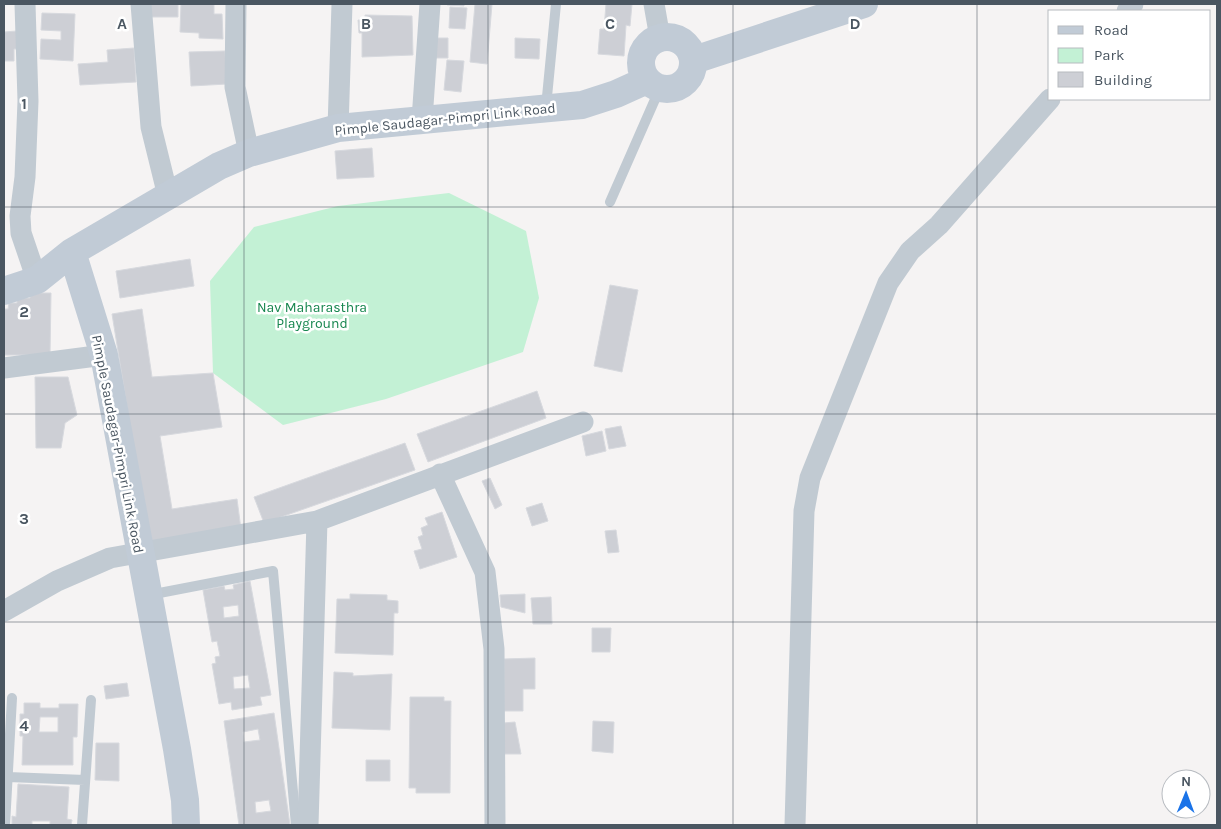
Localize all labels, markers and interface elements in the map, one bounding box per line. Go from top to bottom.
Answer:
legend [1048,10,1211,100]
text: A [117,14,127,33]
text: B [361,14,371,33]
text: C [605,14,615,33]
text: D [850,14,861,33]
text: Road [1094,21,1129,39]
text: Park [1094,46,1124,64]
text: Building [1094,71,1152,89]
text: 1 [21,94,27,113]
street label: Pimple Saudagar-Pimpri Link Road [334,99,556,140]
park label: Nav Maharasthra Playground [257,299,367,332]
text: 2 [19,302,29,321]
street label: Pimple Saudagar-Pimpri Link Road [88,333,147,555]
text: 3 [19,509,29,528]
text: 4 [19,716,29,735]
north arrow [1161,769,1211,819]
text: N [1181,773,1191,790]

